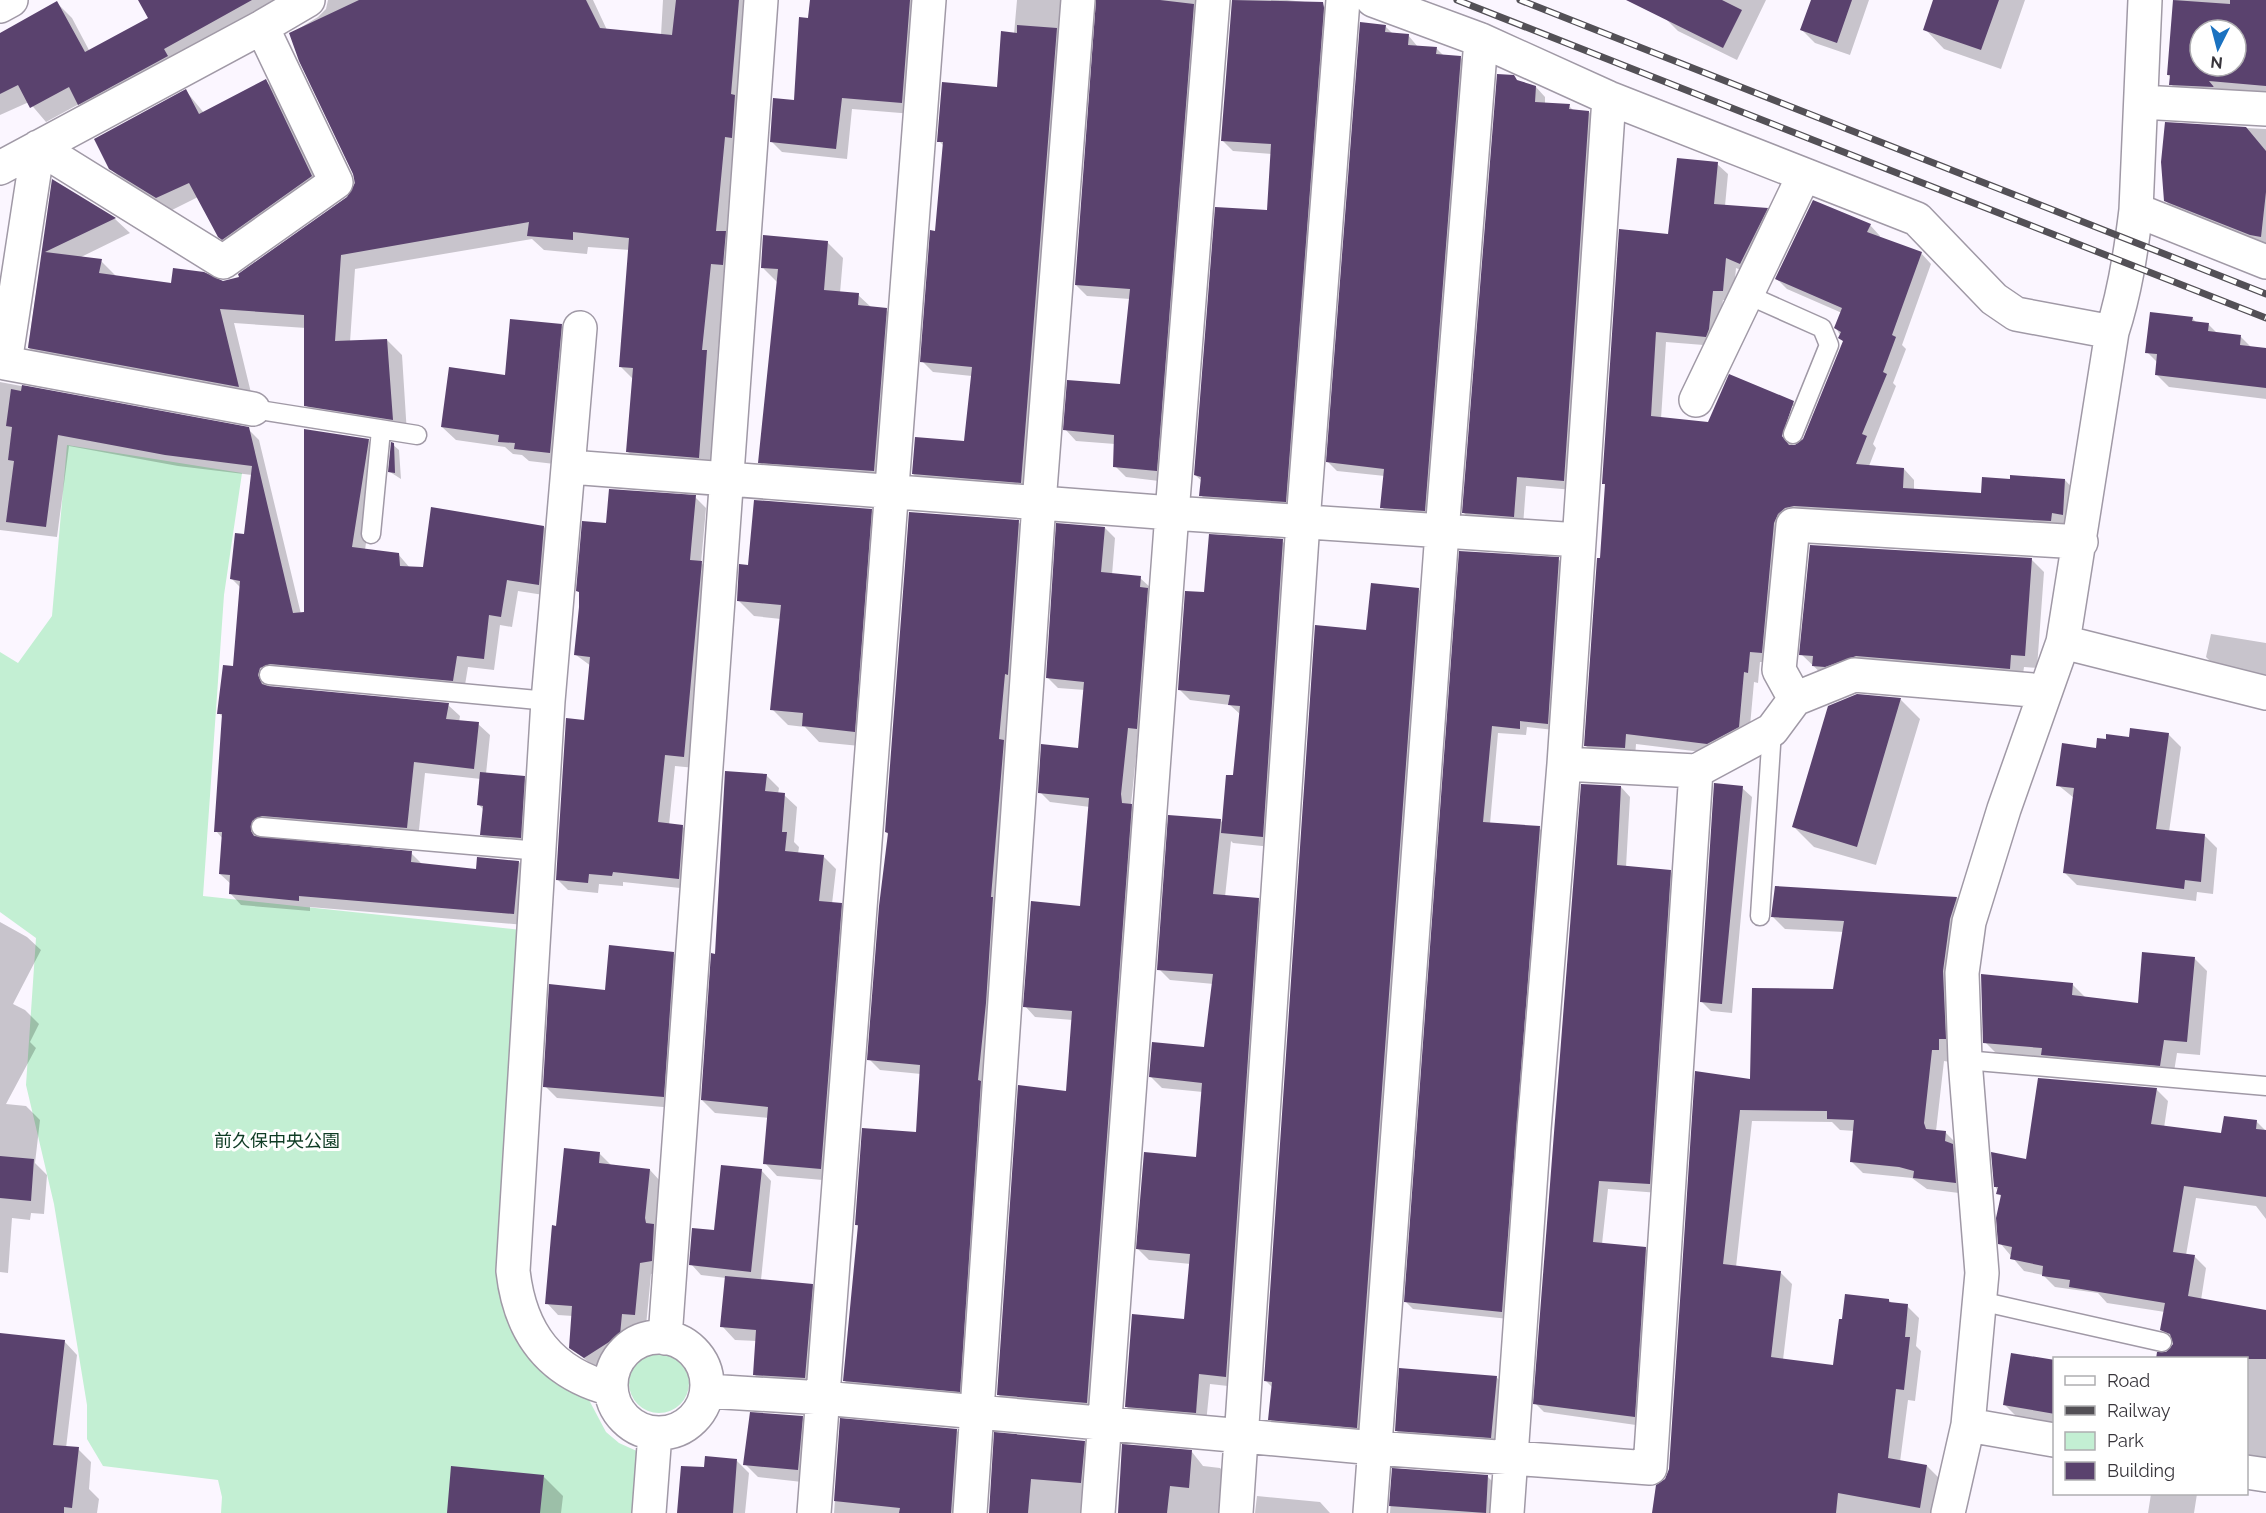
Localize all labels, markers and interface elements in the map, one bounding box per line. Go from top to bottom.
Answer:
north arrow [2188,18,2248,78]
text: N [2209,52,2224,73]
park label: 前久保中央公園 [214,1130,340,1151]
legend [2053,1357,2248,1495]
text: Road [2107,1370,2150,1391]
text: Railway [2107,1400,2171,1421]
text: Park [2107,1430,2144,1451]
text: Building [2107,1460,2175,1481]

